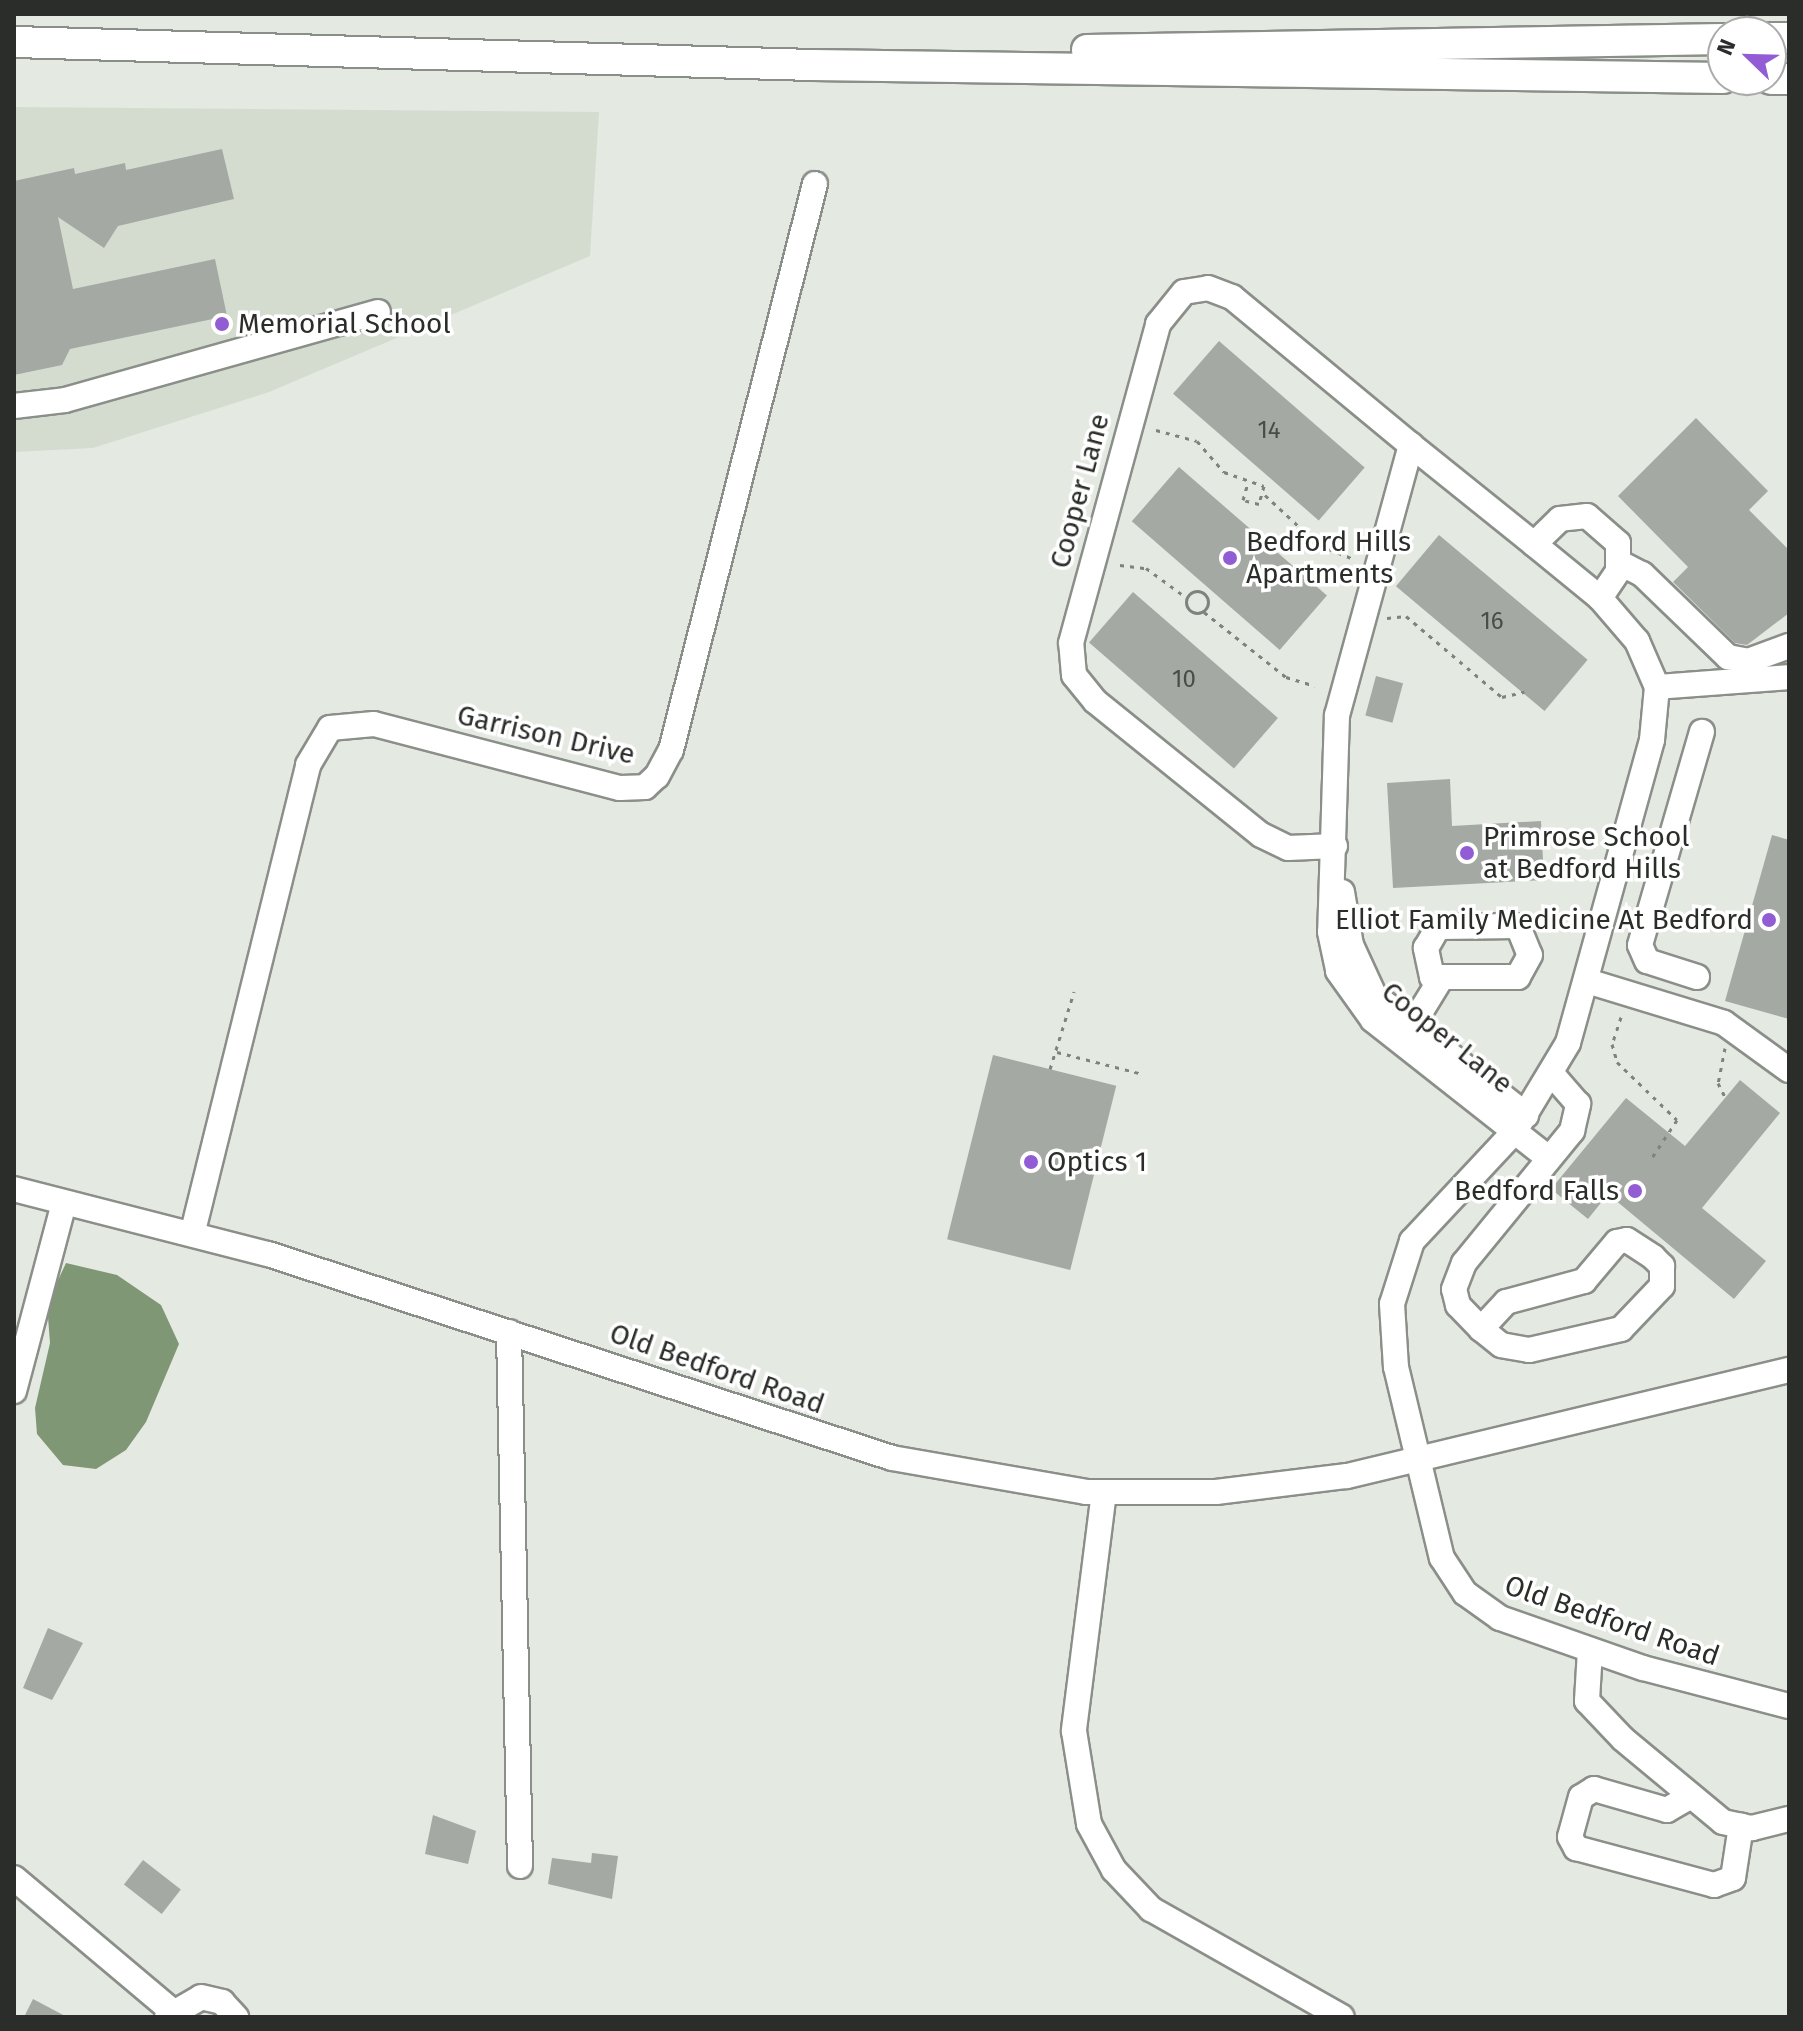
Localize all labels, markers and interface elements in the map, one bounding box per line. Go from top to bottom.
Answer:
north arrow [1707,16,1787,96]
text: N [1711,35,1742,59]
place label: Memorial School [238,307,451,341]
marker: Memorial School [213,315,231,333]
street label: Cooper Lane [1043,410,1117,572]
house number: 14 [1257,417,1281,445]
place label: Bedford Hills Apartments [1246,525,1411,591]
marker: Bedford Hills Apartments [1221,549,1239,567]
house number: 16 [1480,608,1504,636]
house number: 10 [1172,666,1196,694]
street label: Garrison Drive [454,698,638,772]
place label: Primrose School at Bedford Hills [1483,820,1689,886]
marker: Primrose School at Bedford Hills [1458,844,1476,862]
place label: Elliot Family Medicine At Bedford [1335,903,1753,937]
marker: Elliot Family Medicine At Bedford [1760,911,1778,929]
street label: Cooper Lane [1375,975,1519,1101]
place label: Optics 1 [1047,1145,1147,1179]
marker: Optics 1 [1022,1153,1040,1171]
place label: Bedford Falls [1454,1174,1619,1208]
marker: Bedford Falls [1626,1182,1644,1200]
street label: Old Bedford Road [605,1317,829,1421]
street label: Old Bedford Road [1500,1569,1724,1673]

